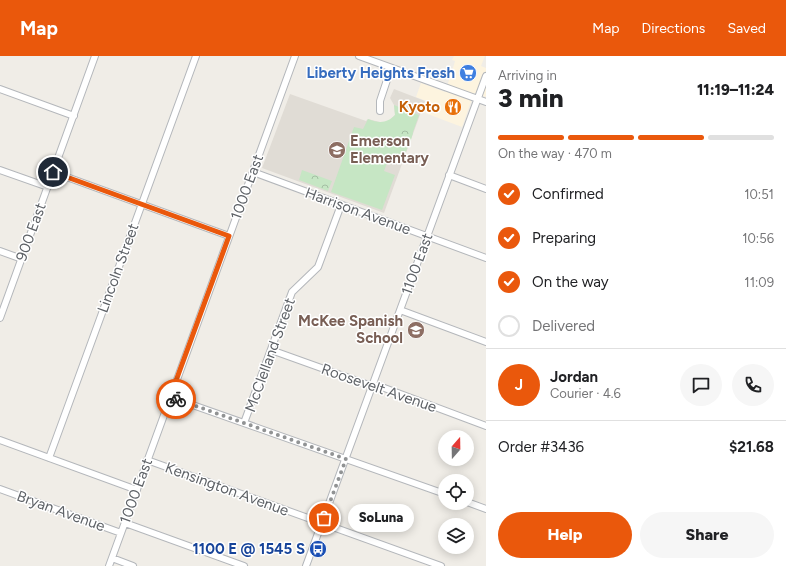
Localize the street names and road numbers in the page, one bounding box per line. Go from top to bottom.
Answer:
street label: 1000 East [227,152,267,222]
street label: Harrison Avenue [303,184,413,238]
street label: 900 East [12,200,50,264]
street label: Lincoln Street [93,221,143,315]
street label: 1100 East [398,230,437,297]
street label: McClelland Street [241,295,299,415]
street label: Roosevelt Avenue [319,360,439,416]
street label: 1000 East [116,456,156,526]
street label: Kensington Avenue [163,458,291,520]
street label: Bryan Avenue [15,487,107,535]

